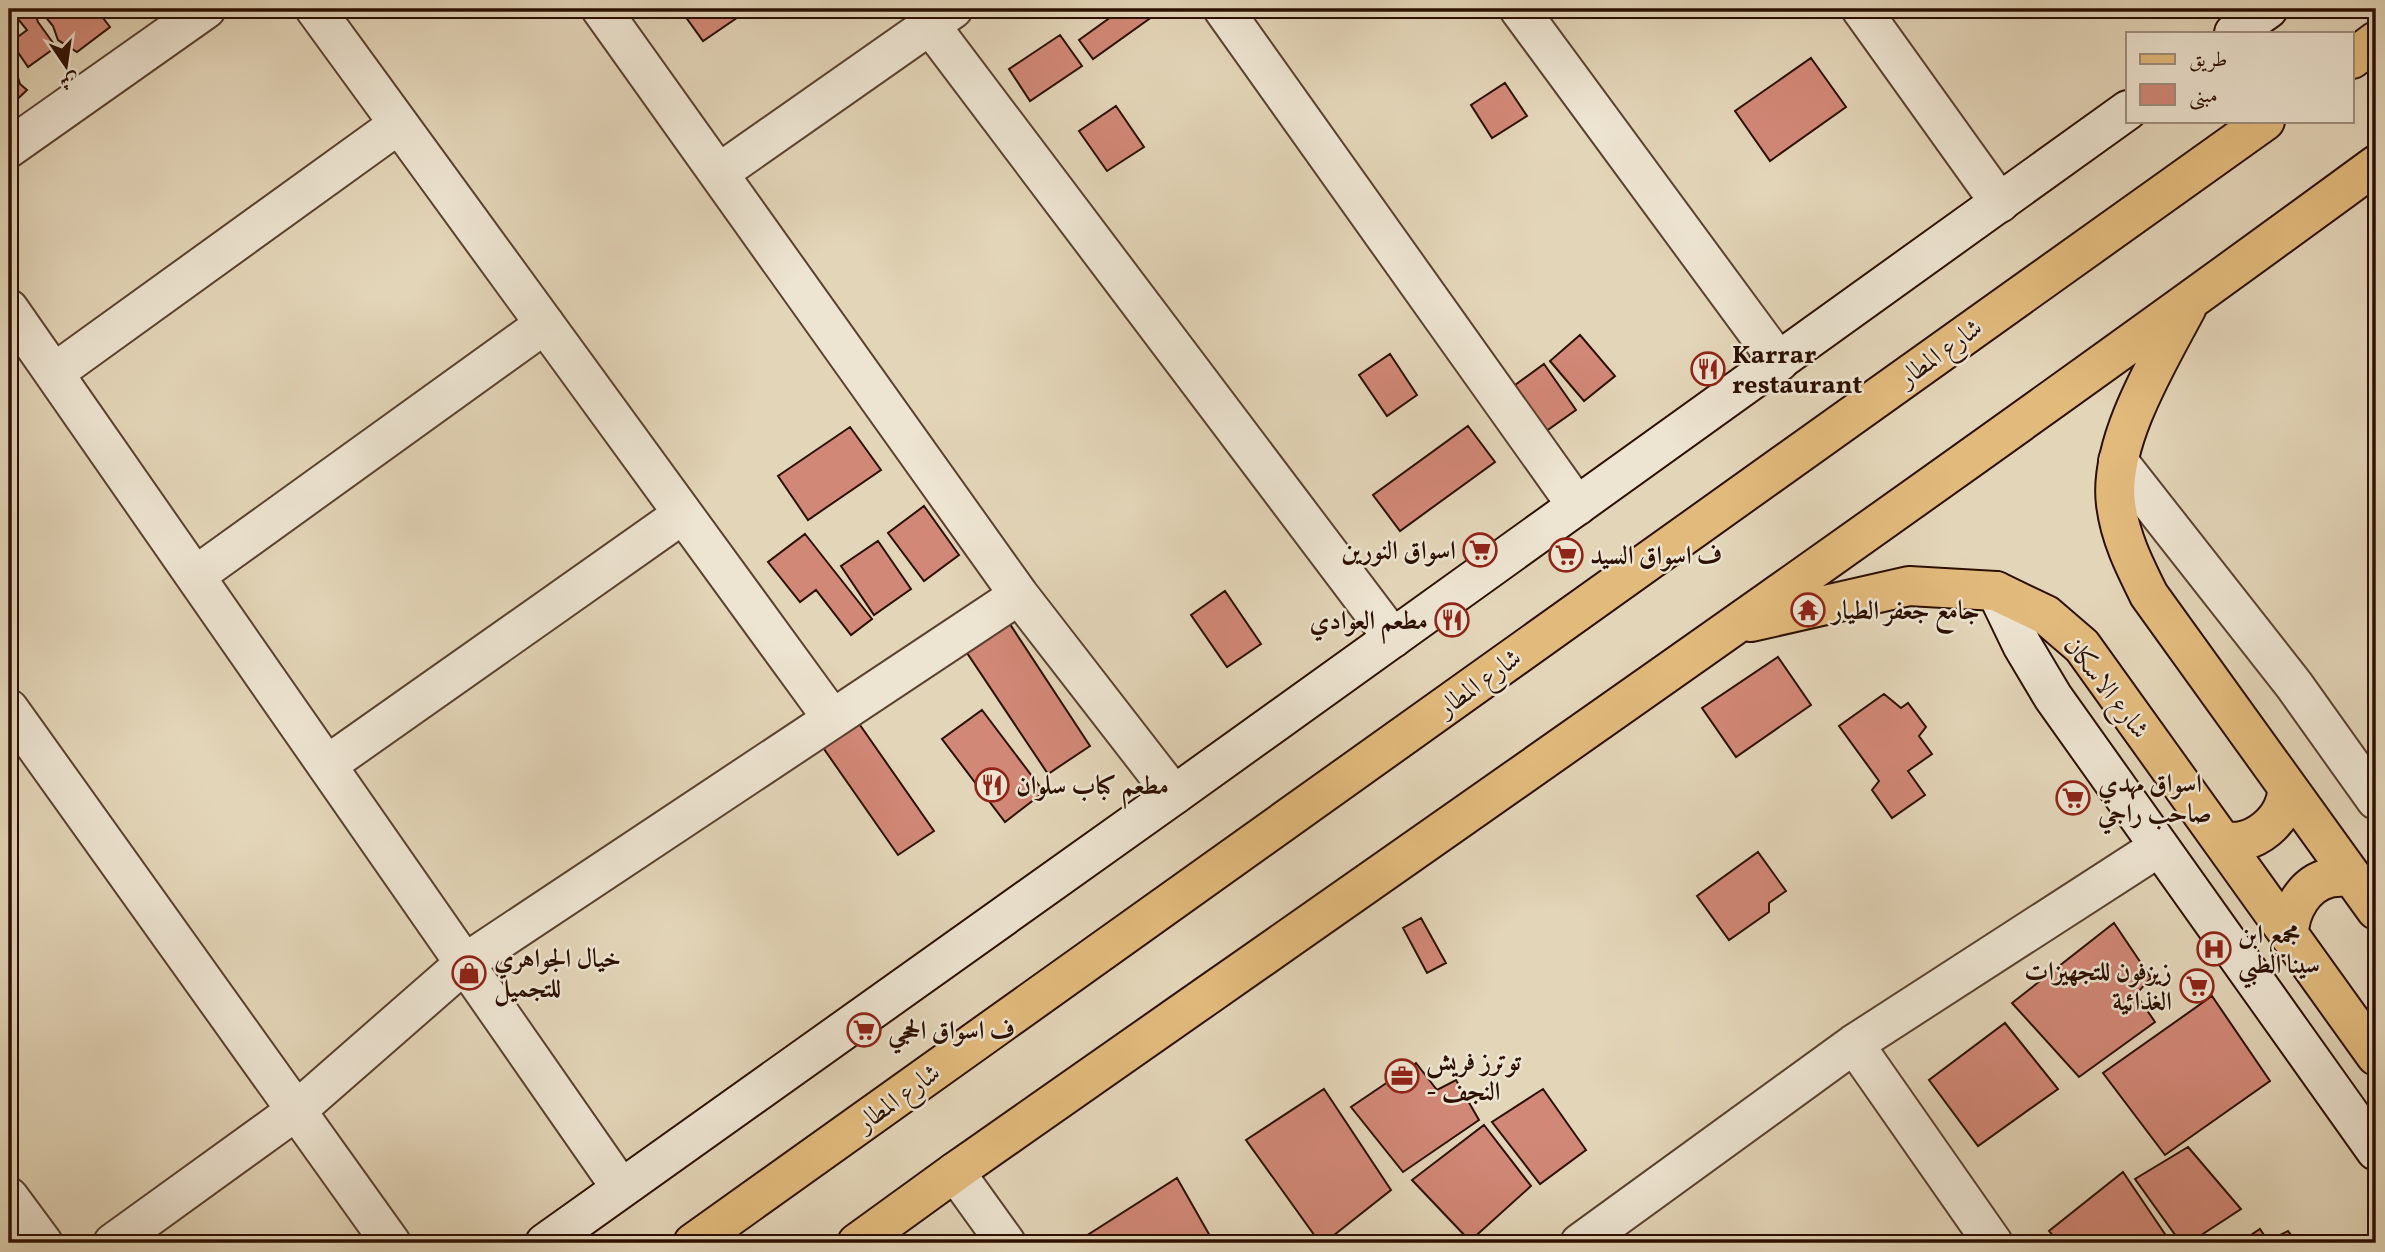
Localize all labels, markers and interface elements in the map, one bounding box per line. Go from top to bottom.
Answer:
north arrow [32,32,102,102]
legend [2126,32,2354,122]
text: طريق [2189,46,2227,75]
text: ش [57,66,81,95]
text: مبنى [2189,82,2218,111]
street label: شارع المطار [1889,311,1992,400]
place label: Karrar restaurant [1732,338,1863,404]
restaurant icon: Karrar restaurant [1689,350,1727,388]
supermarket icon: اسواق النورين [1461,531,1499,569]
place label: اسواق النورين [1341,534,1456,570]
supermarket icon: ف اسواق السيد [1547,536,1585,574]
place label: ف اسواق السيد [1590,539,1722,575]
temple icon: جامع جعفر الطيار [1789,591,1827,629]
place label: جامع جعفر الطيار [1829,594,1980,634]
restaurant icon: مطعم العوادي [1433,601,1471,639]
place label: مطعم العوادي [1309,604,1428,644]
street label: شارع الاسكان [2052,629,2157,748]
street label: شارع المطار [1428,641,1531,730]
restaurant icon: مطعم كباب سلوان [973,766,1011,804]
place label: اسواق مهدي صاحب راجي [2097,767,2212,835]
place label: مطعم كباب سلوان [1016,769,1169,809]
supermarket icon: اسواق مهدي صاحب راجي [2054,779,2092,817]
place label: مجمع ابن سينا الطبي [2238,918,2320,989]
hospital icon: مجمع ابن سينا الطبي [2195,930,2233,968]
place label: خيال الجواهري للتجميل [494,942,621,1008]
shop icon: خيال الجواهري للتجميل [450,954,488,992]
place label: زيزفون للتجهيزات الغذائية [2024,955,2172,1021]
supermarket icon: زيزفون للتجهيزات الغذائية [2178,967,2216,1005]
supermarket icon: ف اسواق الحجي [845,1011,883,1049]
place label: ف اسواق الحجي [888,1014,1015,1054]
place label: توترز فريش - النجف [1426,1045,1522,1111]
street label: شارع المطار [847,1056,950,1145]
office icon: توترز فريش - النجف [1383,1057,1421,1095]

